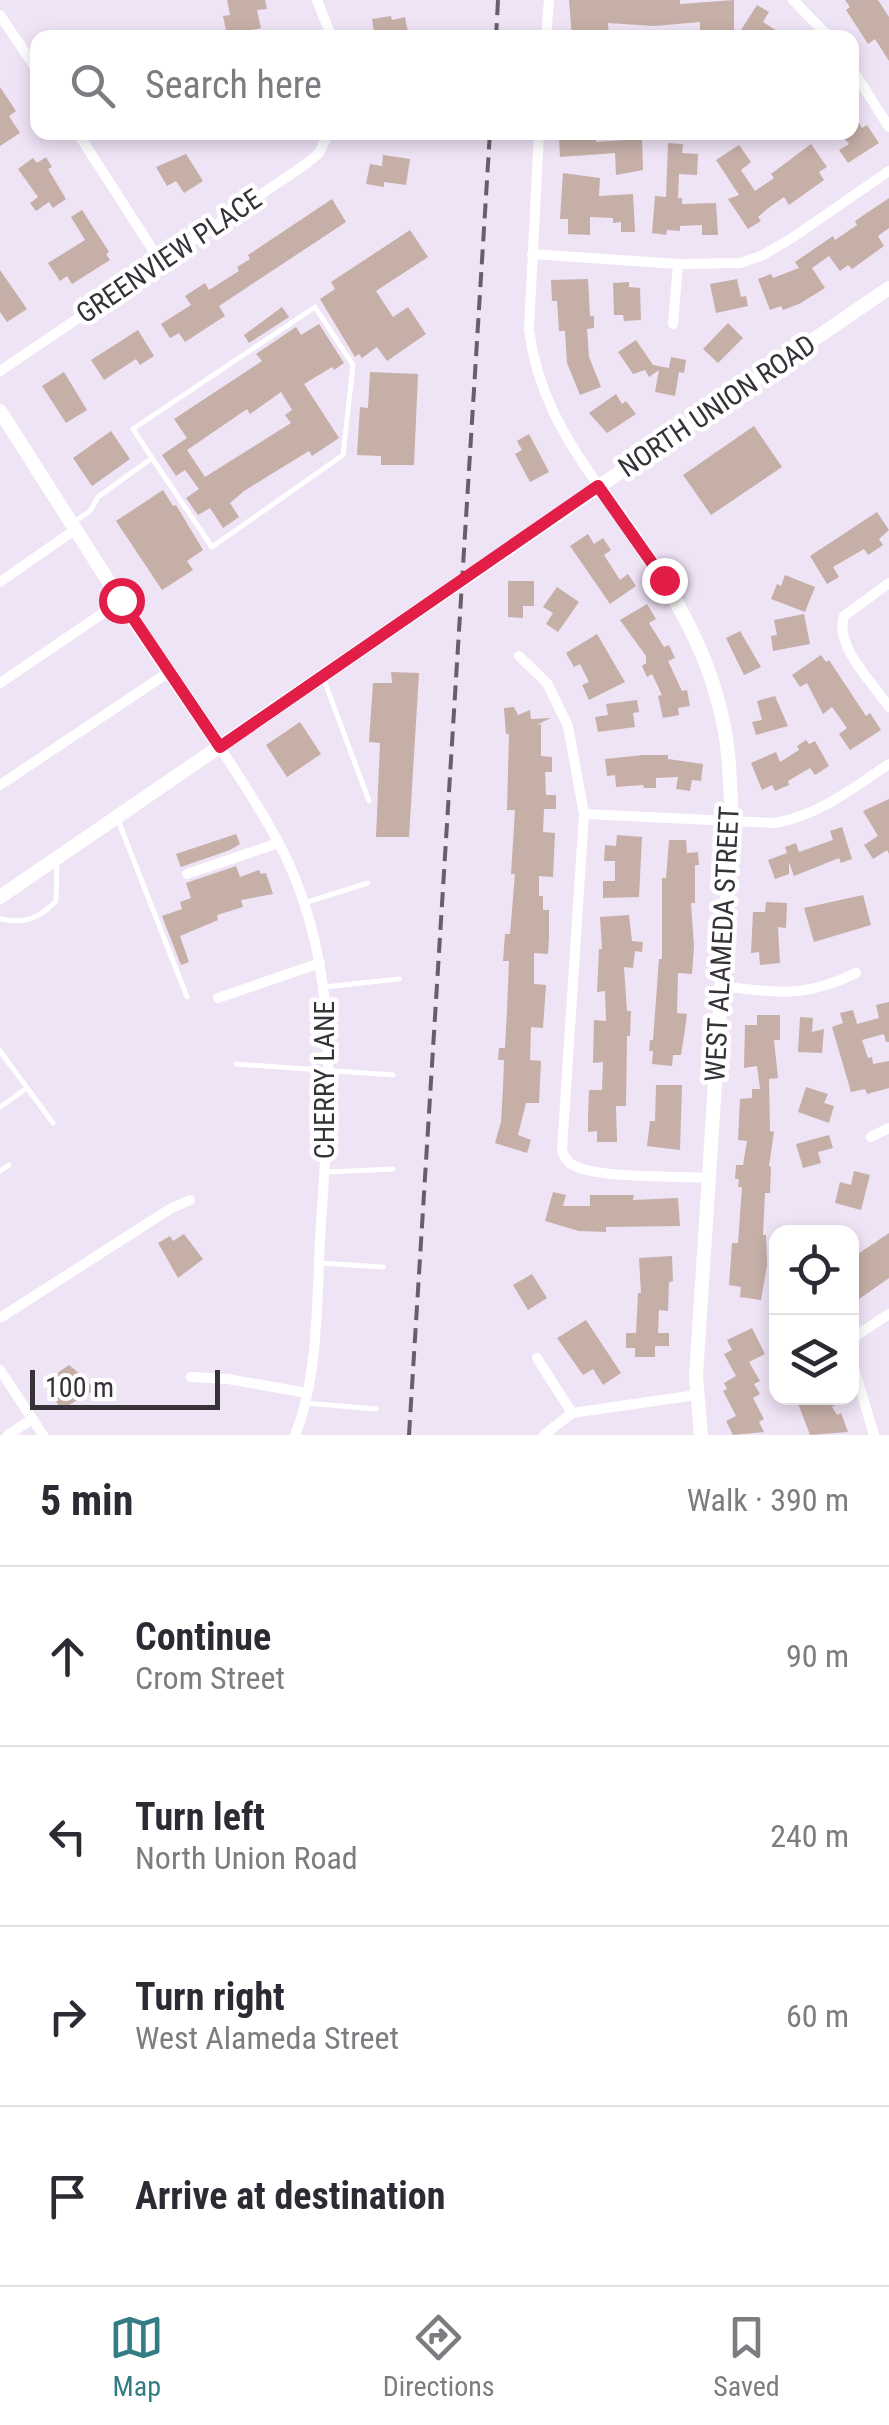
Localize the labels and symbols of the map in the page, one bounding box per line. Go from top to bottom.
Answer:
street label: GREENVIEW PLACE [70,182,268,330]
street label: NORTH UNION ROAD [612,328,822,484]
route end [642,558,688,604]
route start [99,578,145,624]
street label: WEST ALAMEDA STREET [698,805,746,1083]
street label: CHERRY LANE [308,1001,341,1159]
scale bar [30,1365,220,1410]

